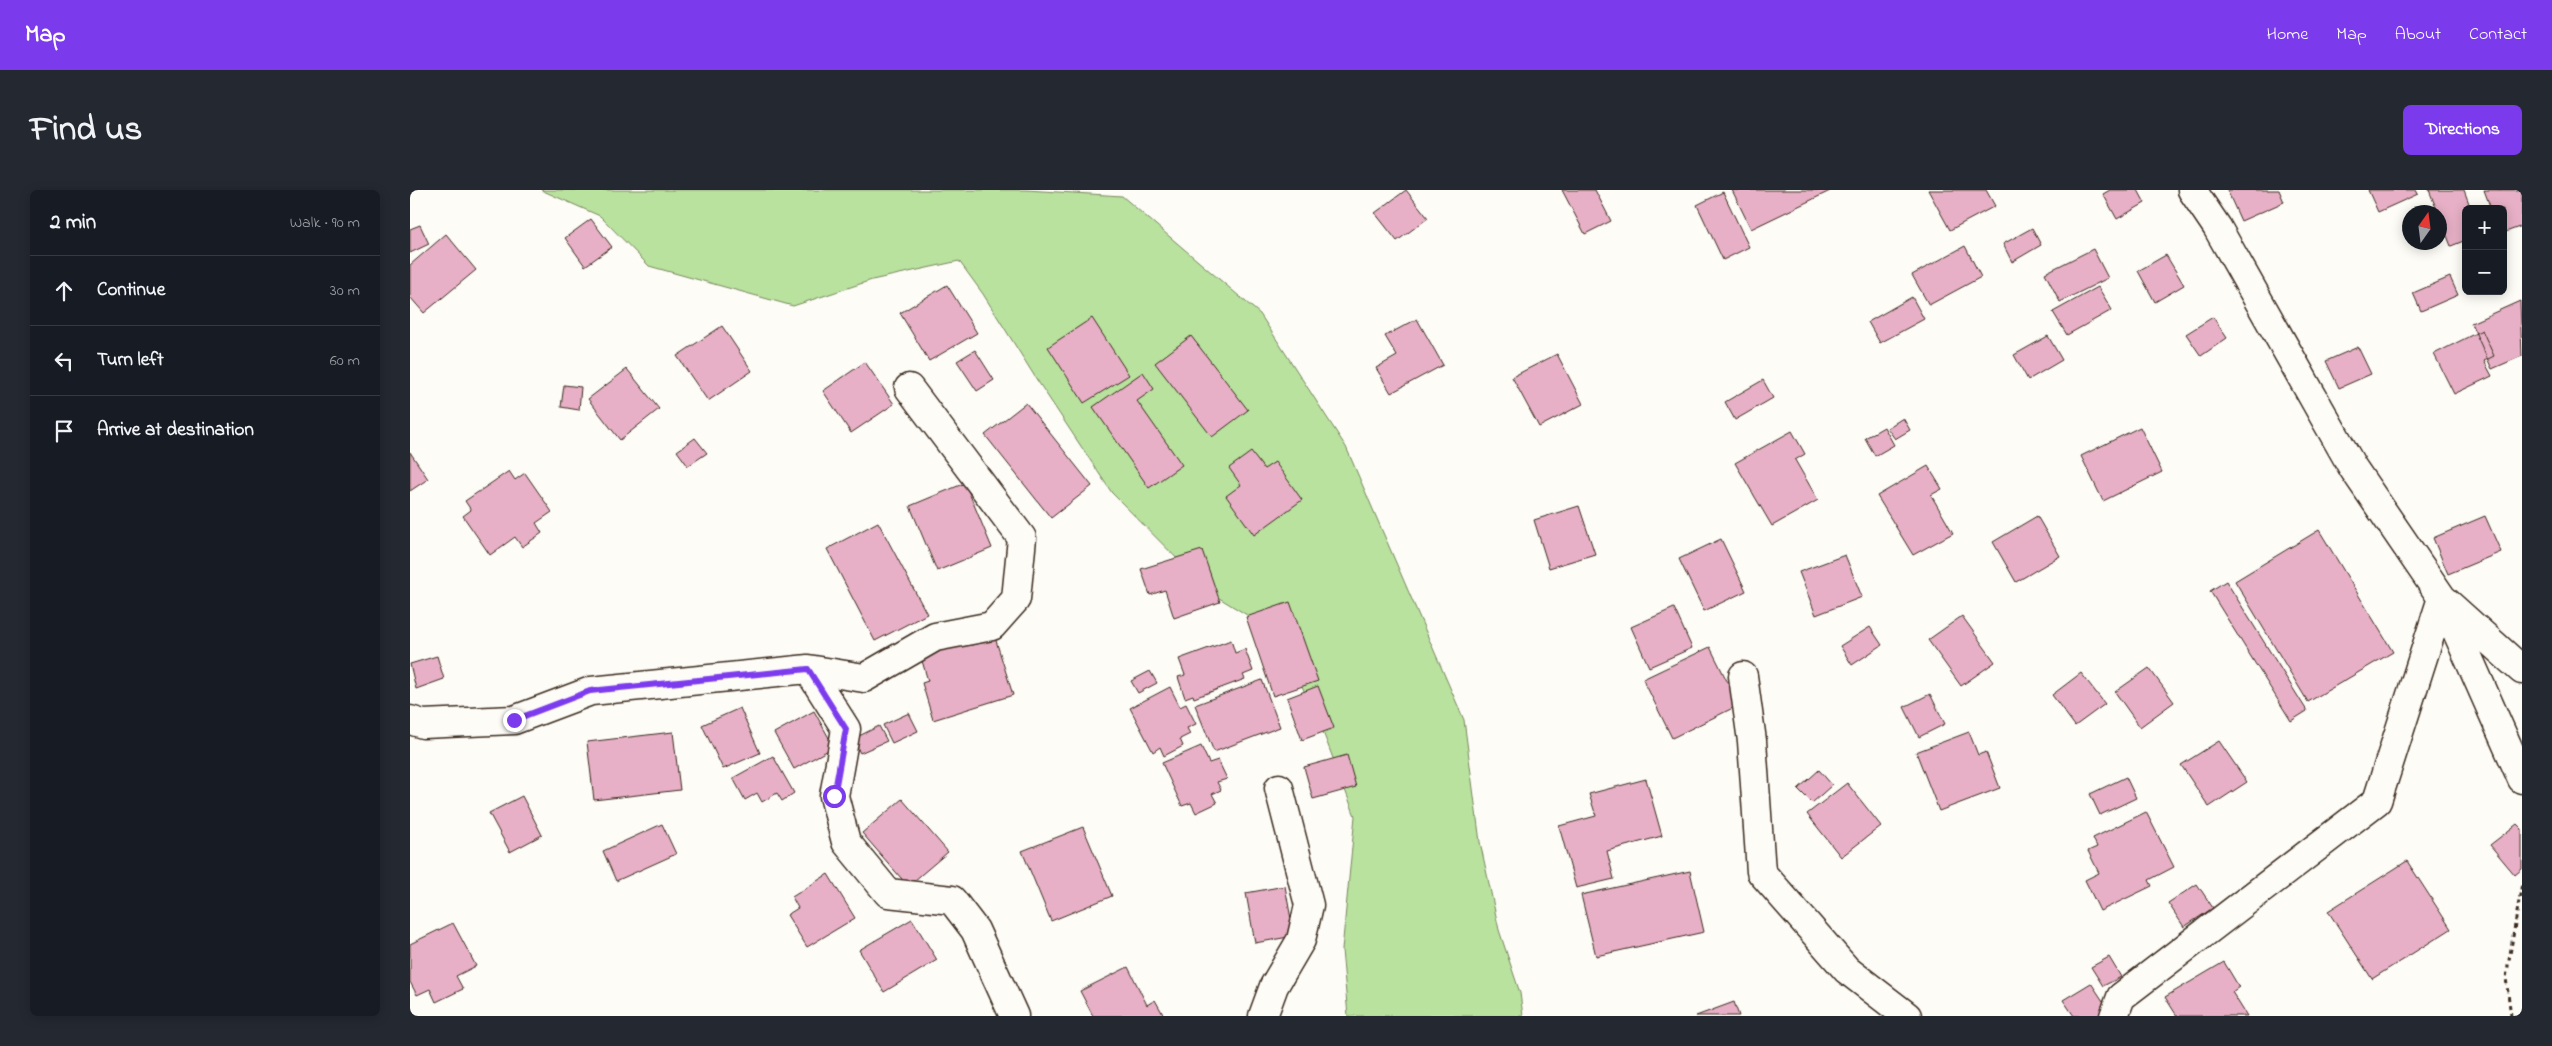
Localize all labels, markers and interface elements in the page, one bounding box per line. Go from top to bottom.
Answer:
text: Map [25,18,66,53]
text: Home [2267,22,2308,48]
text: Map [2336,22,2367,48]
text: About [2395,22,2441,48]
text: Contact [2469,22,2527,48]
text: Find us [30,105,142,156]
button: Directions [2403,105,2522,155]
north arrow [2402,205,2447,250]
map controls [2462,205,2507,295]
button: + [2462,205,2507,250]
text: 2 min [50,208,96,238]
text: Walk · 90 m [290,211,360,235]
button: − [2462,250,2507,295]
icon: ahead [50,277,78,305]
text: Continue [97,277,165,304]
text: 30 m [330,279,360,303]
icon: left [50,347,78,375]
text: Turn left [97,347,164,374]
text: 60 m [330,349,360,373]
icon: arrive [50,417,78,445]
text: Arrive at destination [97,417,254,444]
route end [503,709,526,732]
route start [823,785,846,808]

